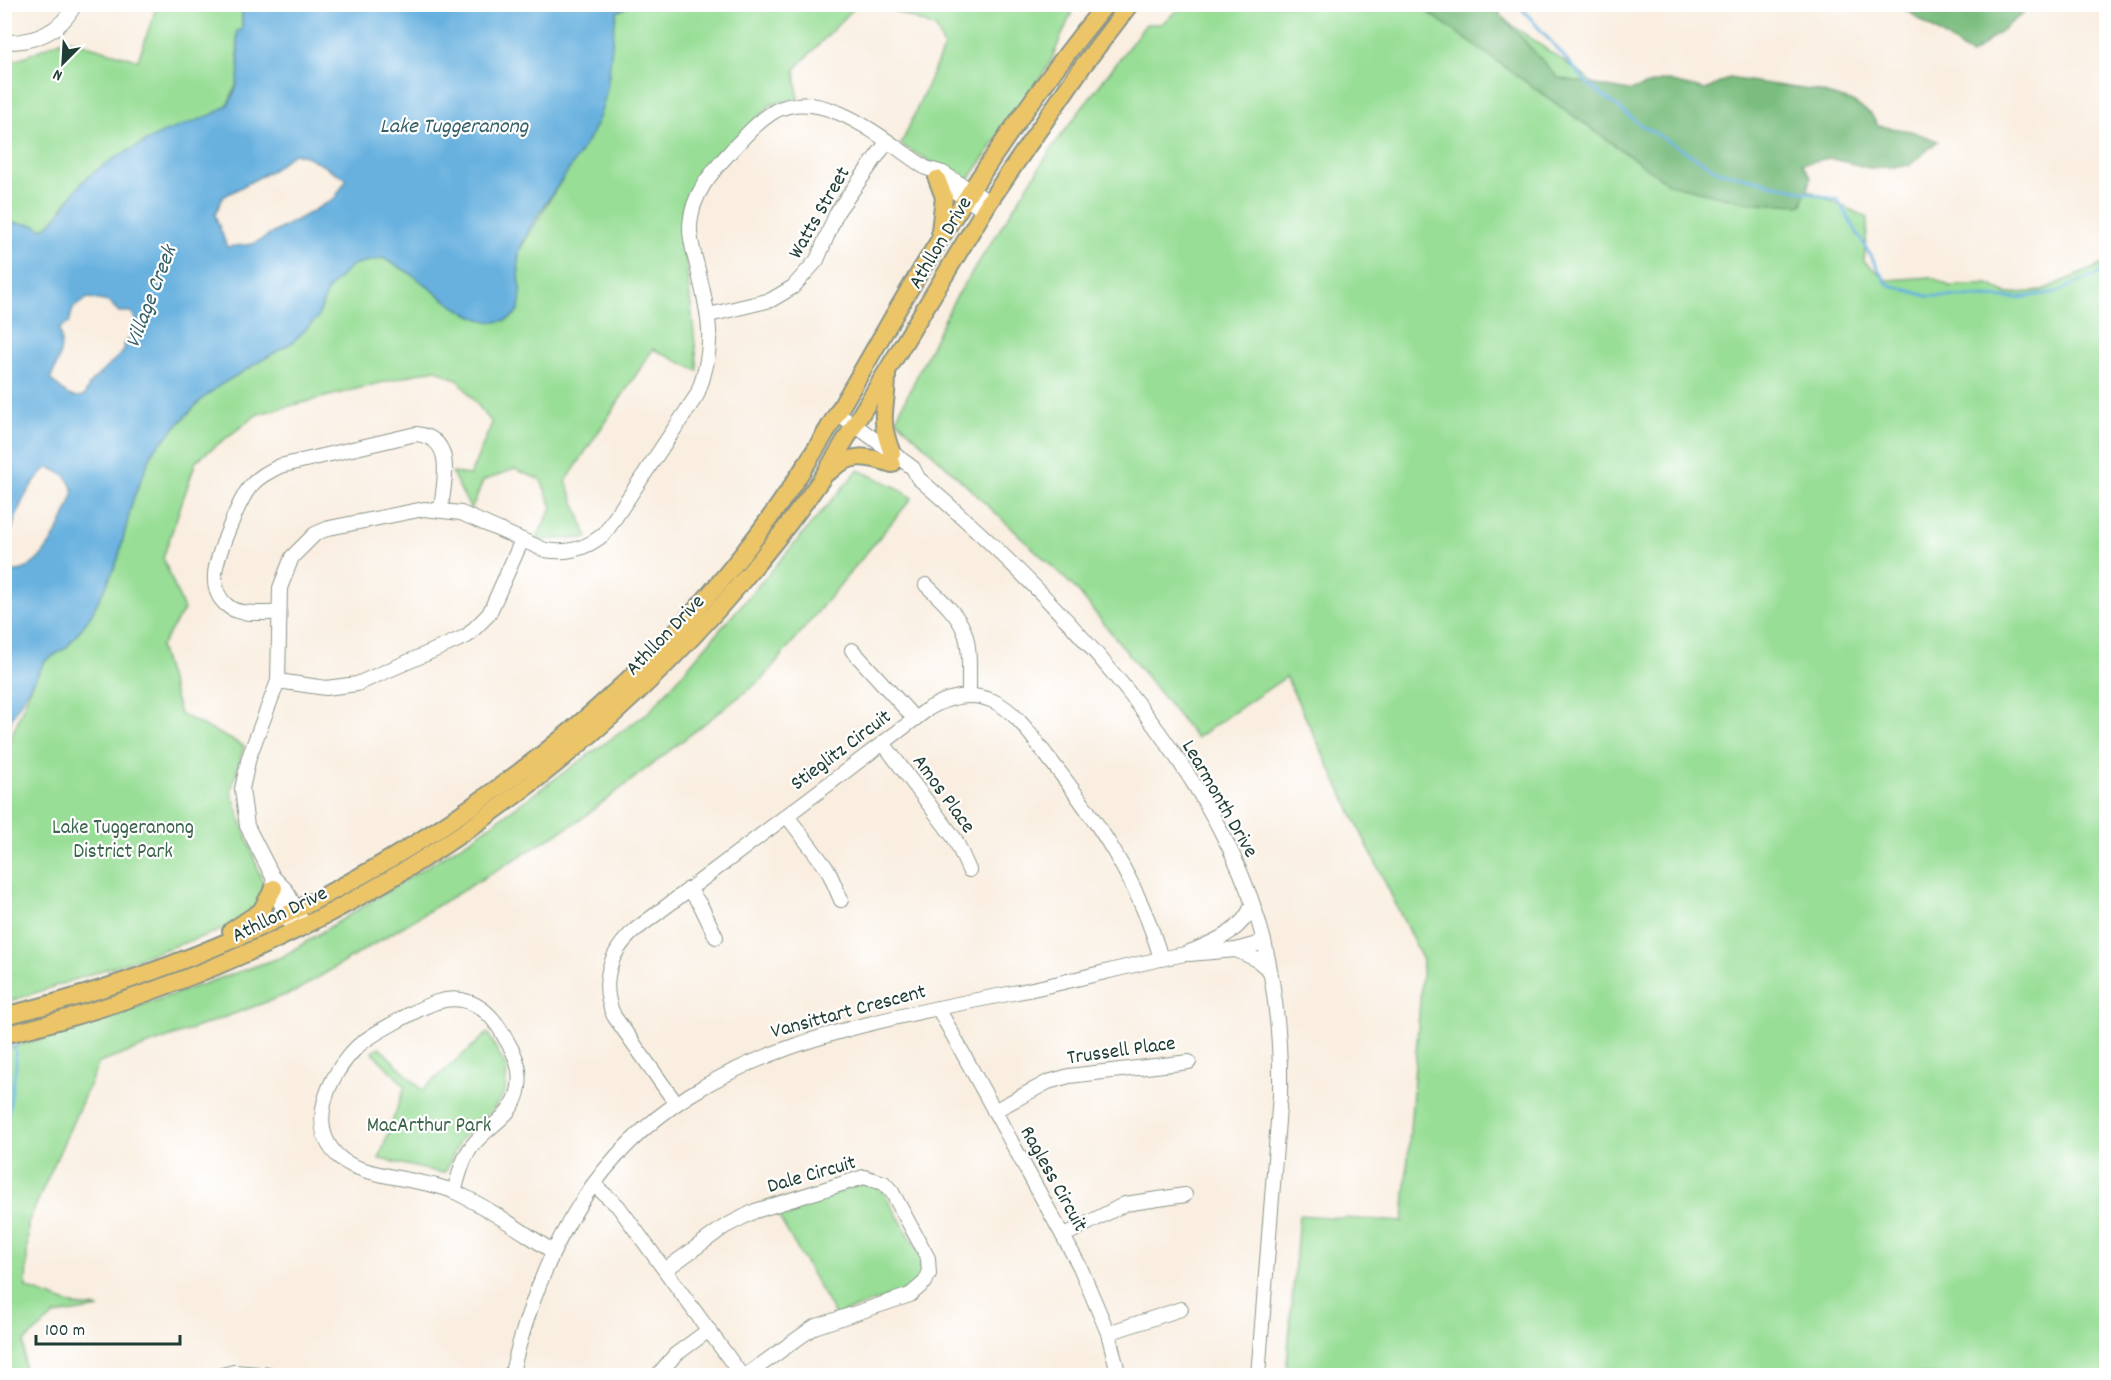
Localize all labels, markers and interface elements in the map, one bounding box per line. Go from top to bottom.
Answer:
north arrow [33,33,93,93]
text: N [50,62,66,87]
water label: Lake Tuggeranong [380,112,530,143]
street label: Watts Street [782,162,859,265]
street label: Athllon Drive [902,192,981,295]
water label: Village Creek [119,240,187,353]
street label: Athllon Drive [620,589,713,684]
street label: Stieglitz Circuit [785,703,899,799]
street label: Learmonth Drive [1173,735,1264,864]
street label: Amos Place [904,749,981,840]
park label: Lake Tuggeranong District Park [52,814,194,868]
street label: Athllon Drive [227,880,333,952]
street label: Vansittart Crescent [768,978,930,1048]
street label: Trussell Place [1065,1030,1177,1074]
park label: MacArthur Park [367,1112,491,1142]
street label: Ragless Circuit [1011,1121,1094,1238]
street label: Dale Circuit [764,1149,860,1203]
scale bar [36,1308,180,1346]
text: 100 m [45,1319,85,1344]

